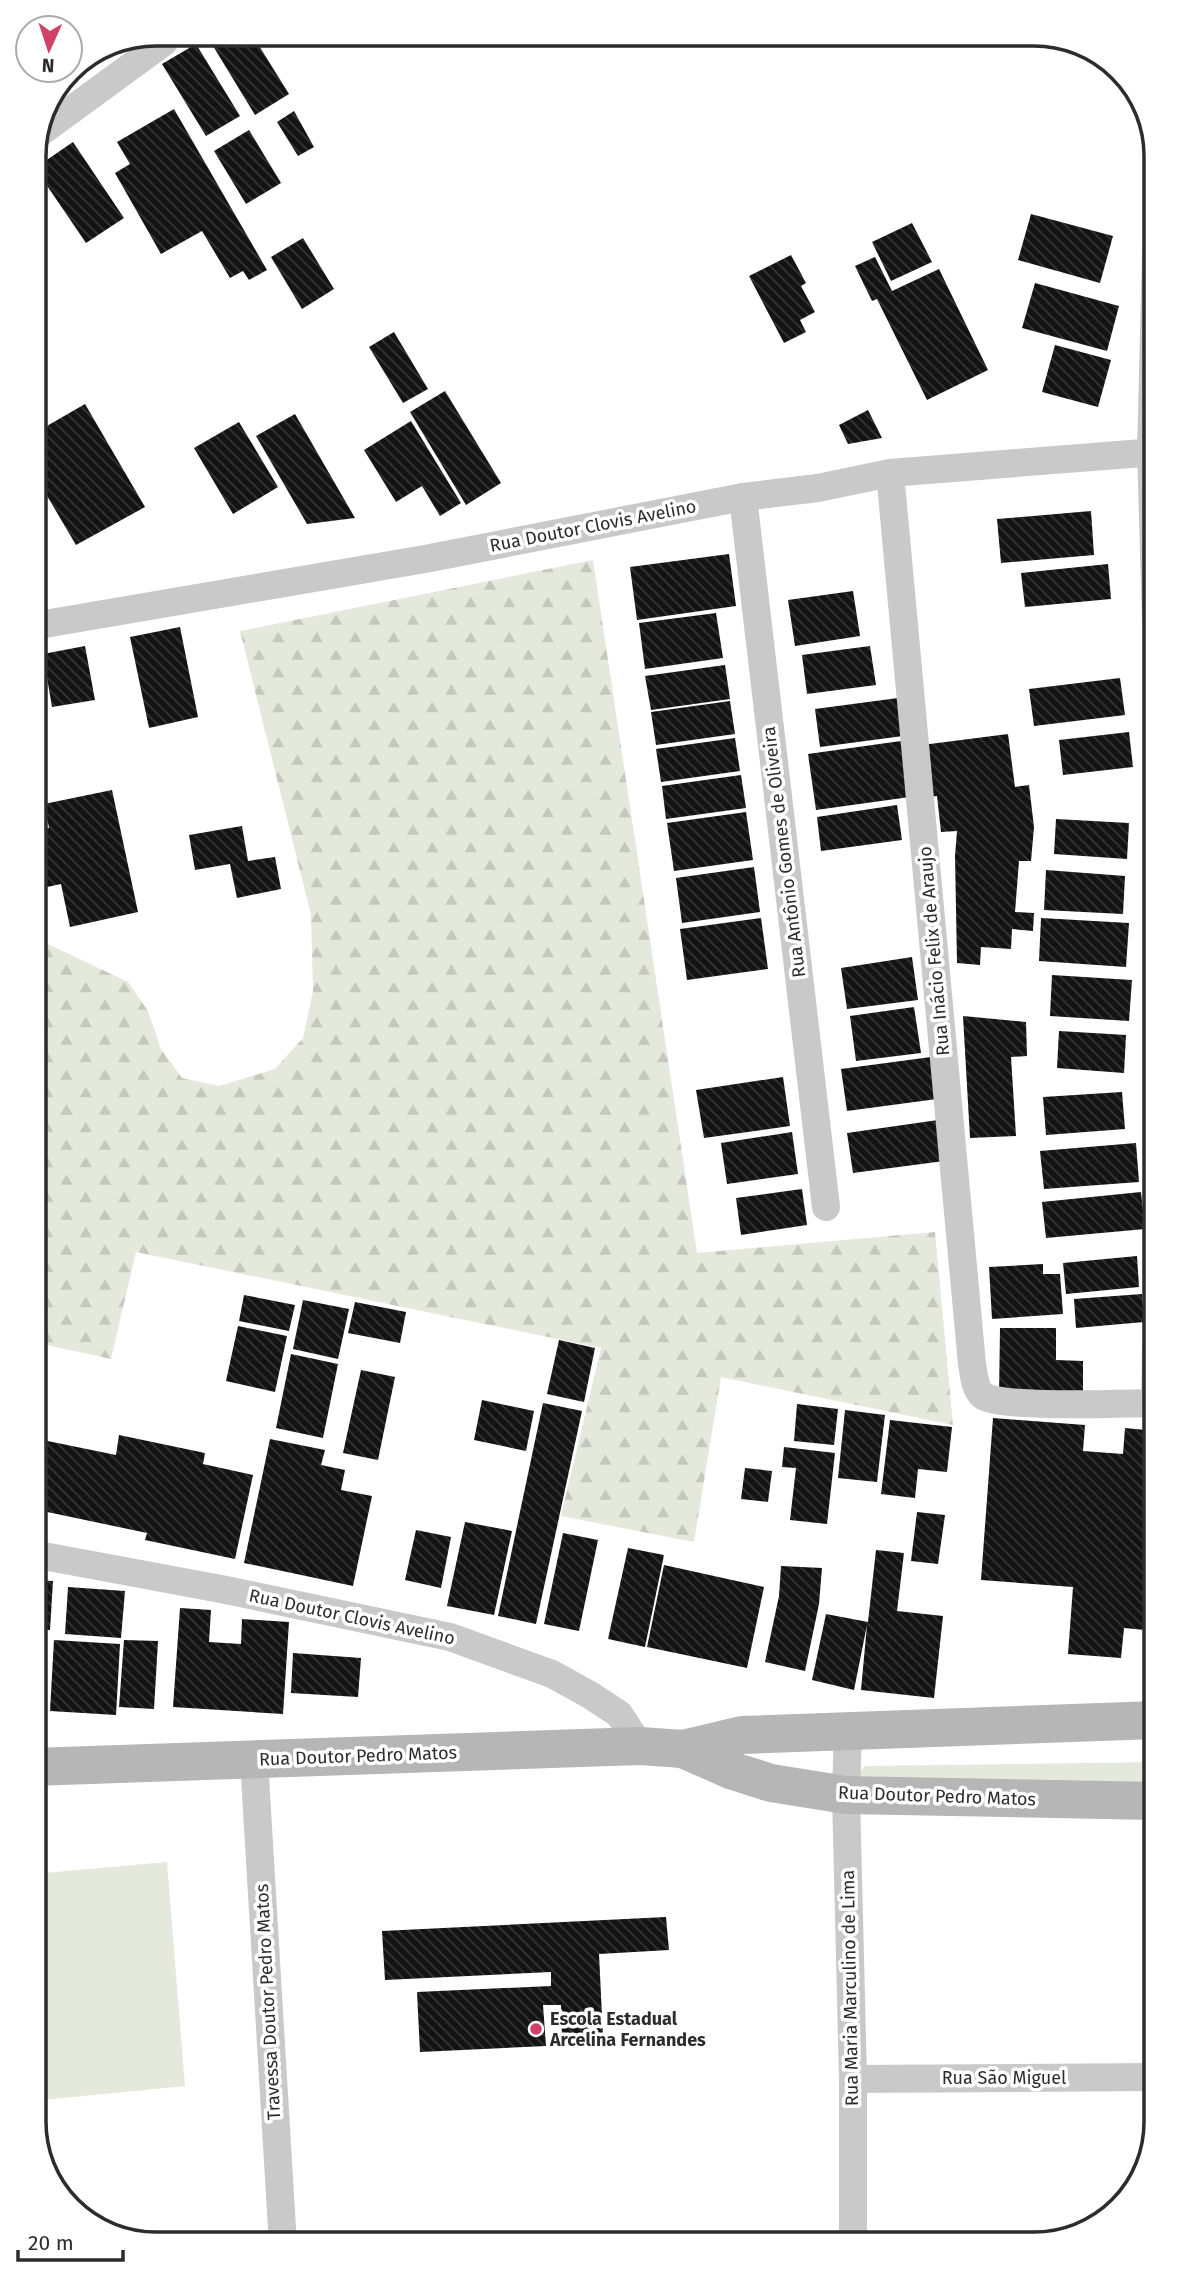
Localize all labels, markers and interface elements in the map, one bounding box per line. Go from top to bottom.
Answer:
north arrow [14,14,84,84]
text: N [41,54,55,77]
street label: Rua Doutor Clovis Avelino [488,495,698,557]
street label: Rua Antônio Gomes de Oliveira [758,725,810,979]
street label: Rua Inácio Felix de Araujo [914,845,954,1057]
street label: Rua Doutor Clovis Avelino [247,1584,457,1650]
street label: Rua Doutor Pedro Matos [259,1742,457,1770]
street label: Rua Doutor Pedro Matos [838,1782,1036,1810]
street label: Rua Maria Marculino de Lima [837,1870,863,2106]
street label: Travessa Doutor Pedro Matos [251,1883,285,2121]
place label: Escola Estadual Arcelina Fernandes [549,2008,706,2051]
marker: Escola Estadual Arcelina Fernandes [528,2021,544,2037]
street label: Rua São Miguel [942,2067,1066,2089]
scale bar [18,2218,122,2262]
text: 20 m [28,2230,74,2256]

